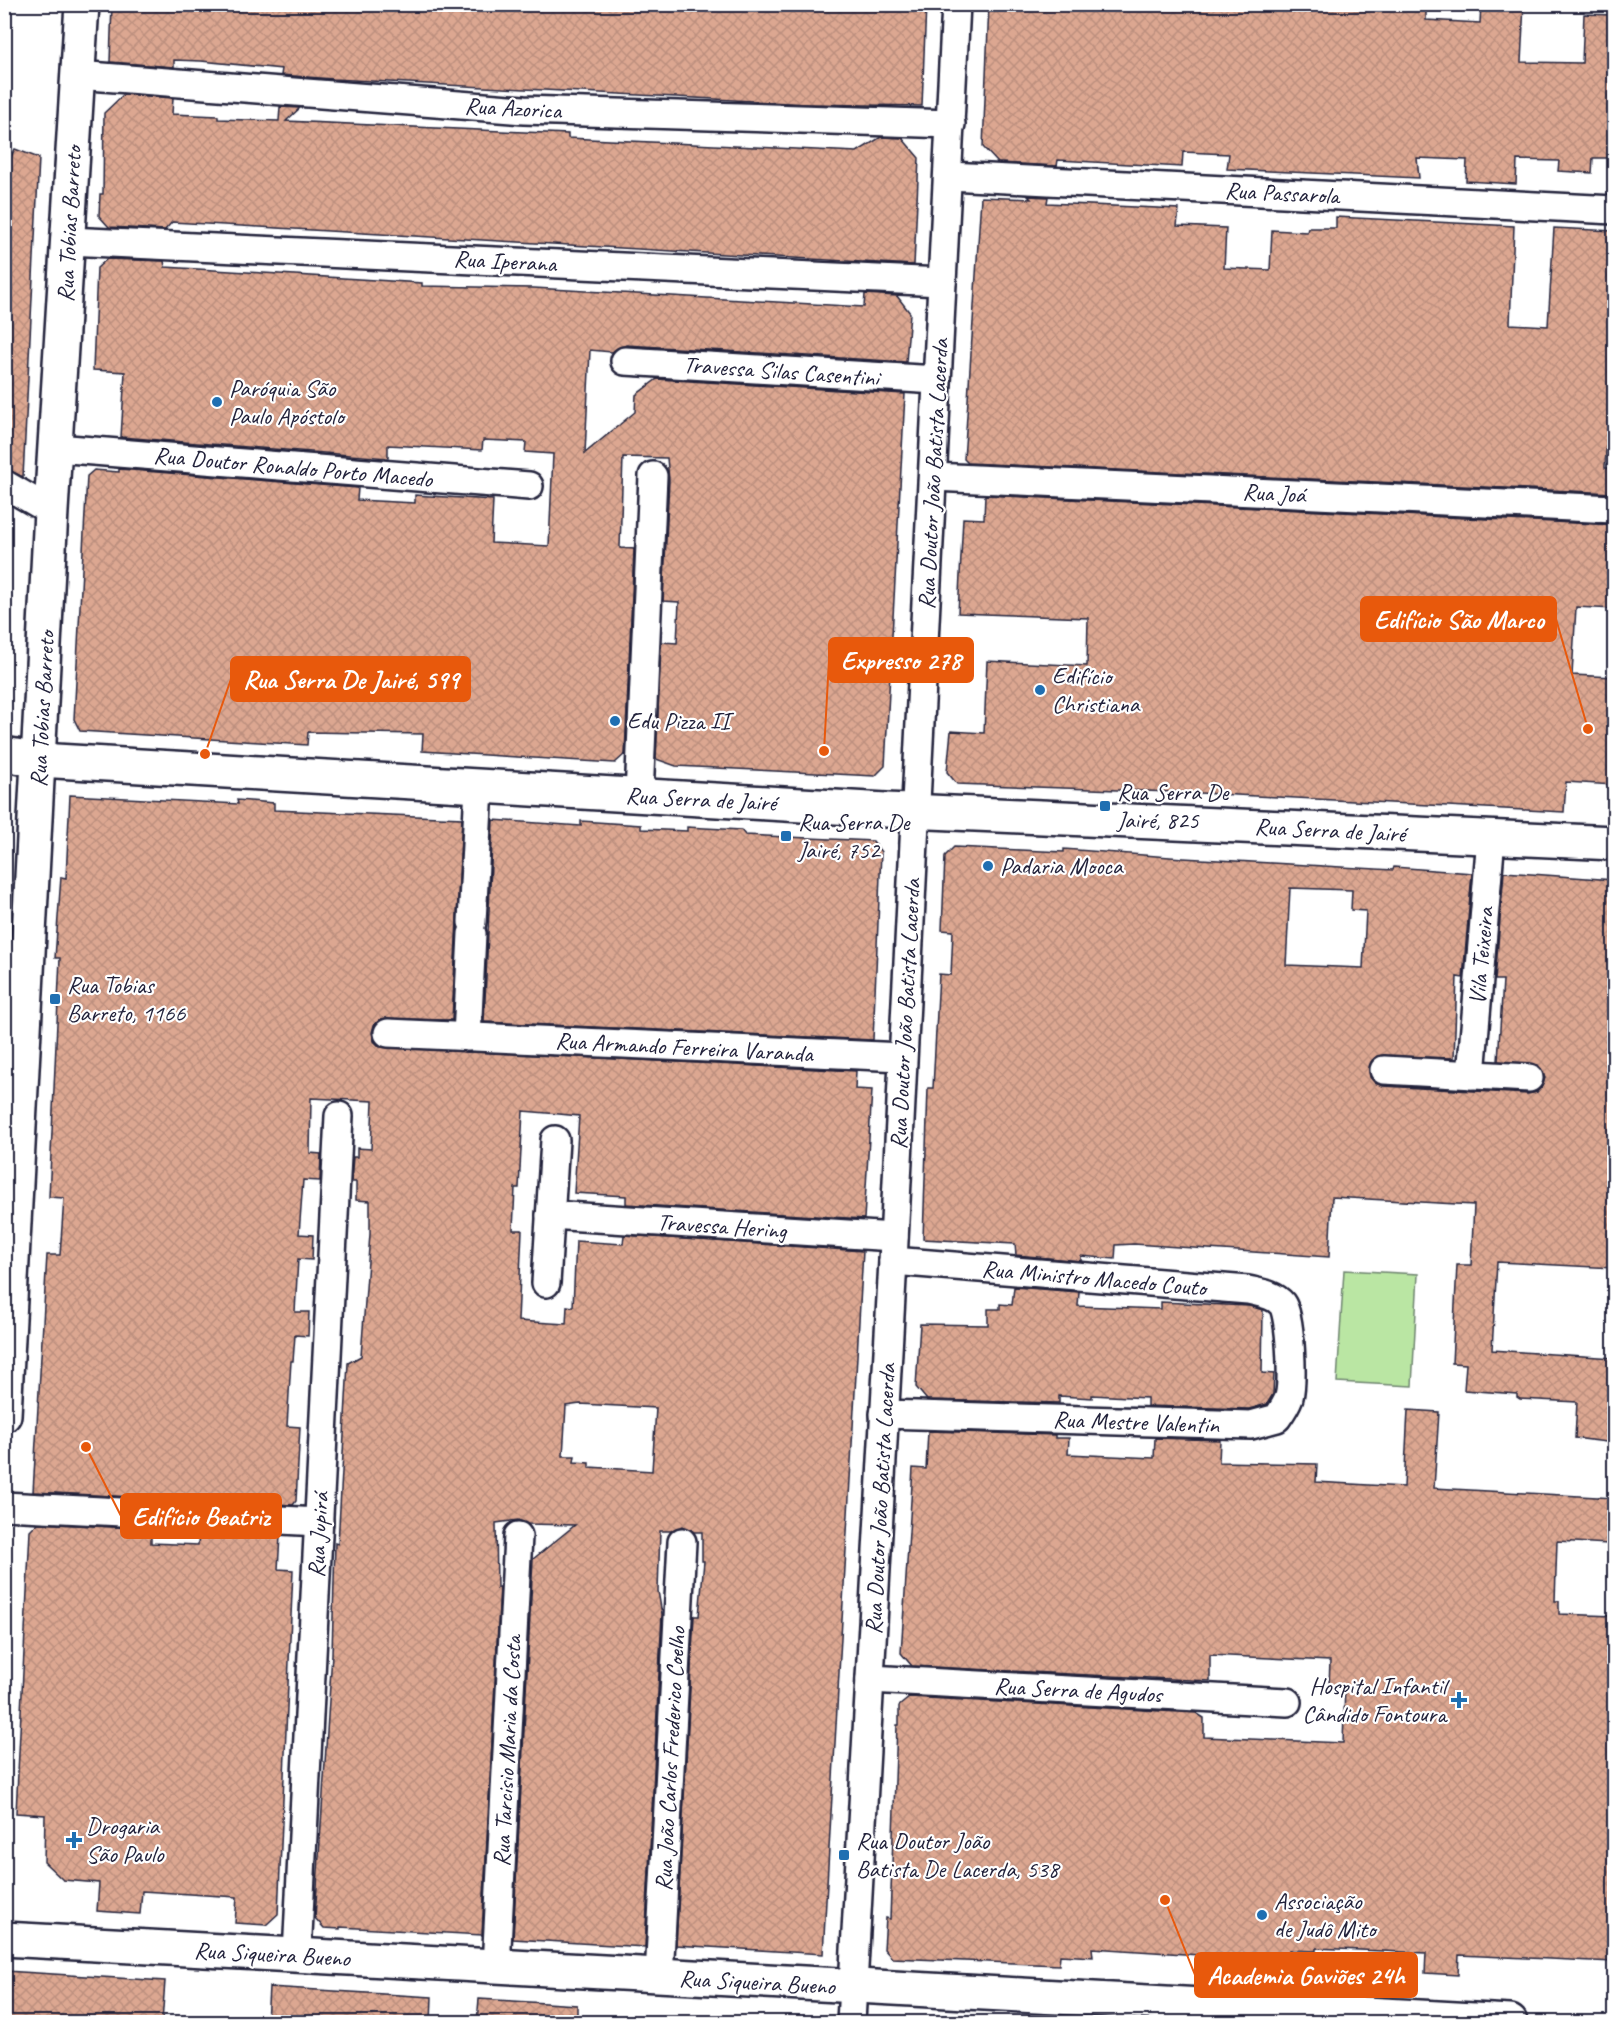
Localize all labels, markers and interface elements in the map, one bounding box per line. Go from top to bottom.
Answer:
street label: Rua Azorica [464,90,563,126]
street label: Rua Tobias Barreto [50,143,88,303]
street label: Rua Passarola [1224,175,1342,211]
street label: Rua Iperana [453,243,558,279]
street label: Rua Doutor João Batista Lacerda [911,336,955,610]
street label: Travessa Silas Casentini [682,349,883,393]
place label: Paróquia São Paulo Apóstolo [229,373,346,431]
marker: Paróquia São Paulo Apóstolo [210,395,224,409]
street label: Rua Doutor Ronaldo Porto Macedo [152,440,435,494]
street label: Rua Joá [1242,476,1309,510]
callout: Edifício São Marco [1361,597,1556,641]
text: Edifício São Marco [1374,603,1546,636]
street label: Rua Tobias Barreto [23,628,61,788]
callout: Expresso 278 [829,638,973,682]
text: Expresso 278 [841,644,964,677]
callout: Rua Serra De Jairé, 599 [231,657,470,701]
place label: Edifício Christiana [1052,661,1141,719]
text: Rua Serra De Jairé, 599 [243,663,462,696]
marker: Edifício Christiana [1033,683,1047,697]
place label: Edu Pizza II [627,706,735,736]
marker: Edu Pizza II [608,714,622,728]
place label: Rua Serra De Jairé, 825 [1116,777,1230,835]
street label: Rua Serra de Jairé [625,780,781,818]
marker: Rua Serra De Jairé, 825 [1098,799,1112,813]
place label: Rua Serra De Jairé, 752 [797,807,911,865]
street label: Rua Serra de Jairé [1254,811,1410,849]
marker: Rua Serra De Jairé, 752 [779,829,793,843]
place label: Padaria Mooca [1000,851,1124,881]
marker: Padaria Mooca [981,859,995,873]
street label: Rua Doutor João Batista Lacerda [883,876,927,1150]
street label: Vila Teixeira [1462,905,1500,1006]
place label: Rua Tobias Barreto, 1166 [67,970,186,1028]
marker: Rua Tobias Barreto, 1166 [48,992,62,1006]
street label: Rua Armando Ferreira Varanda [555,1025,815,1069]
street label: Travessa Hering [656,1207,789,1246]
street label: Rua Ministro Macedo Couto [981,1253,1210,1303]
street label: Rua Doutor João Batista Lacerda [858,1361,902,1635]
street label: Rua Mestre Valentin [1053,1404,1221,1440]
street label: Rua Jupirá [301,1489,335,1578]
callout: Edifício Beatriz [121,1494,281,1538]
text: Edifício Beatriz [132,1500,272,1533]
street label: Rua João Carlos Frederico Coelho [648,1625,692,1892]
street label: Rua Tarcisio Maria da Costa [486,1632,528,1867]
street label: Rua Serra de Agudos [993,1671,1165,1709]
place label: Hospital Infantil Cândido Fontoura [1303,1671,1450,1729]
marker: Hospital Infantil Cândido Fontoura [1450,1691,1468,1709]
place label: Drogaria São Paulo [86,1811,165,1869]
place label: Rua Doutor João Batista De Lacerda, 538 [856,1826,1061,1884]
marker: Drogaria São Paulo [67,1833,81,1847]
marker: Rua Doutor João Batista De Lacerda, 538 [837,1848,851,1862]
place label: Associação de Judô Mito [1274,1886,1378,1944]
marker: Associação de Judô Mito [1255,1908,1269,1922]
street label: Rua Siqueira Bueno [193,1935,352,1973]
callout: Academia Gaviões 24h [1195,1953,1417,1997]
text: Academia Gaviões 24h [1207,1959,1406,1992]
street label: Rua Siqueira Bueno [678,1963,837,2001]

